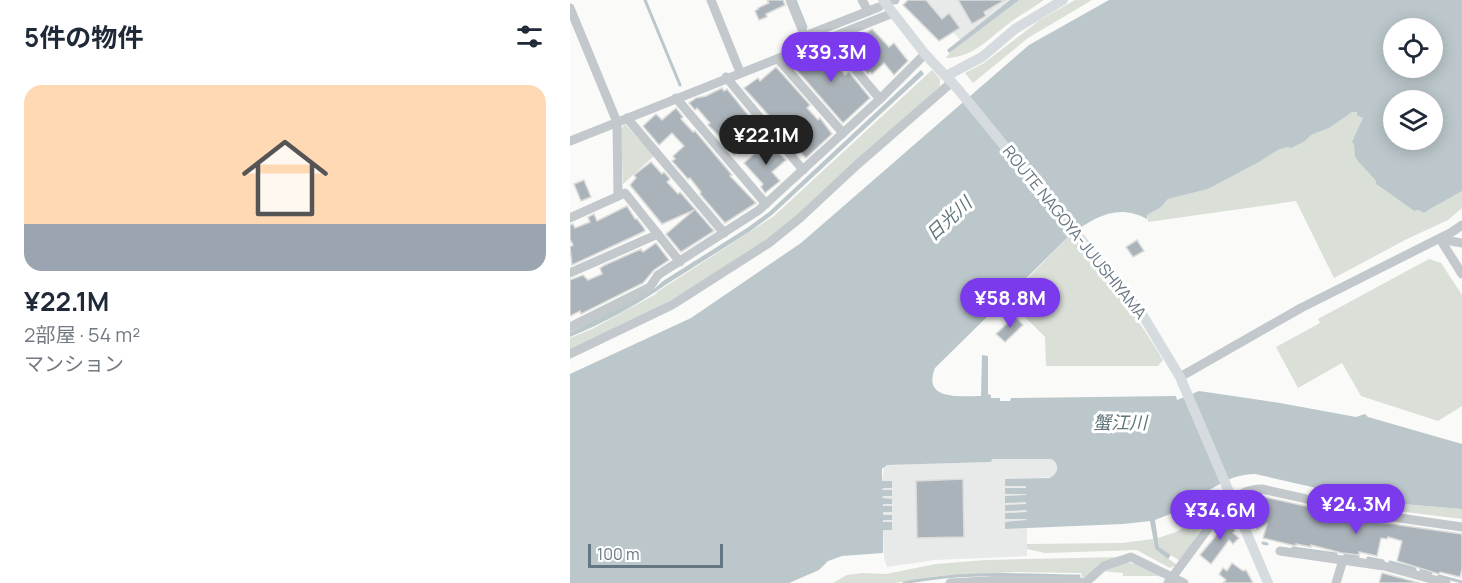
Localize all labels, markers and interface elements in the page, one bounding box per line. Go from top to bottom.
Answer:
map controls [1383,18,1443,150]
button: locate [1383,18,1443,78]
text: 5件の物件 [24,19,143,55]
icon: filters [513,20,546,53]
pin: ¥39.3M [782,32,880,83]
text: ¥39.3M [796,38,867,65]
button: layers [1383,90,1443,150]
pin: ¥22.1M [717,115,815,166]
text: ¥22.1M [733,121,799,148]
icon: home [231,124,339,232]
street label: ROUTE NAGOYA-JUUSHIYAMA [998,141,1152,323]
water label: 日光川 [920,190,978,245]
pin: ¥58.8M [961,278,1059,329]
text: ¥22.1M [24,283,109,319]
text: ¥58.8M [974,284,1046,311]
text: 2部屋 · 54 m² [24,321,140,348]
text: マンション [24,350,124,377]
water label: 蟹江川 [1093,410,1149,434]
pin: ¥24.3M [1307,484,1405,535]
pin: ¥34.6M [1171,490,1269,541]
text: ¥24.3M [1321,490,1391,517]
text: ¥34.6M [1184,496,1256,523]
scale bar [588,541,723,568]
text: 100 m [597,543,640,565]

